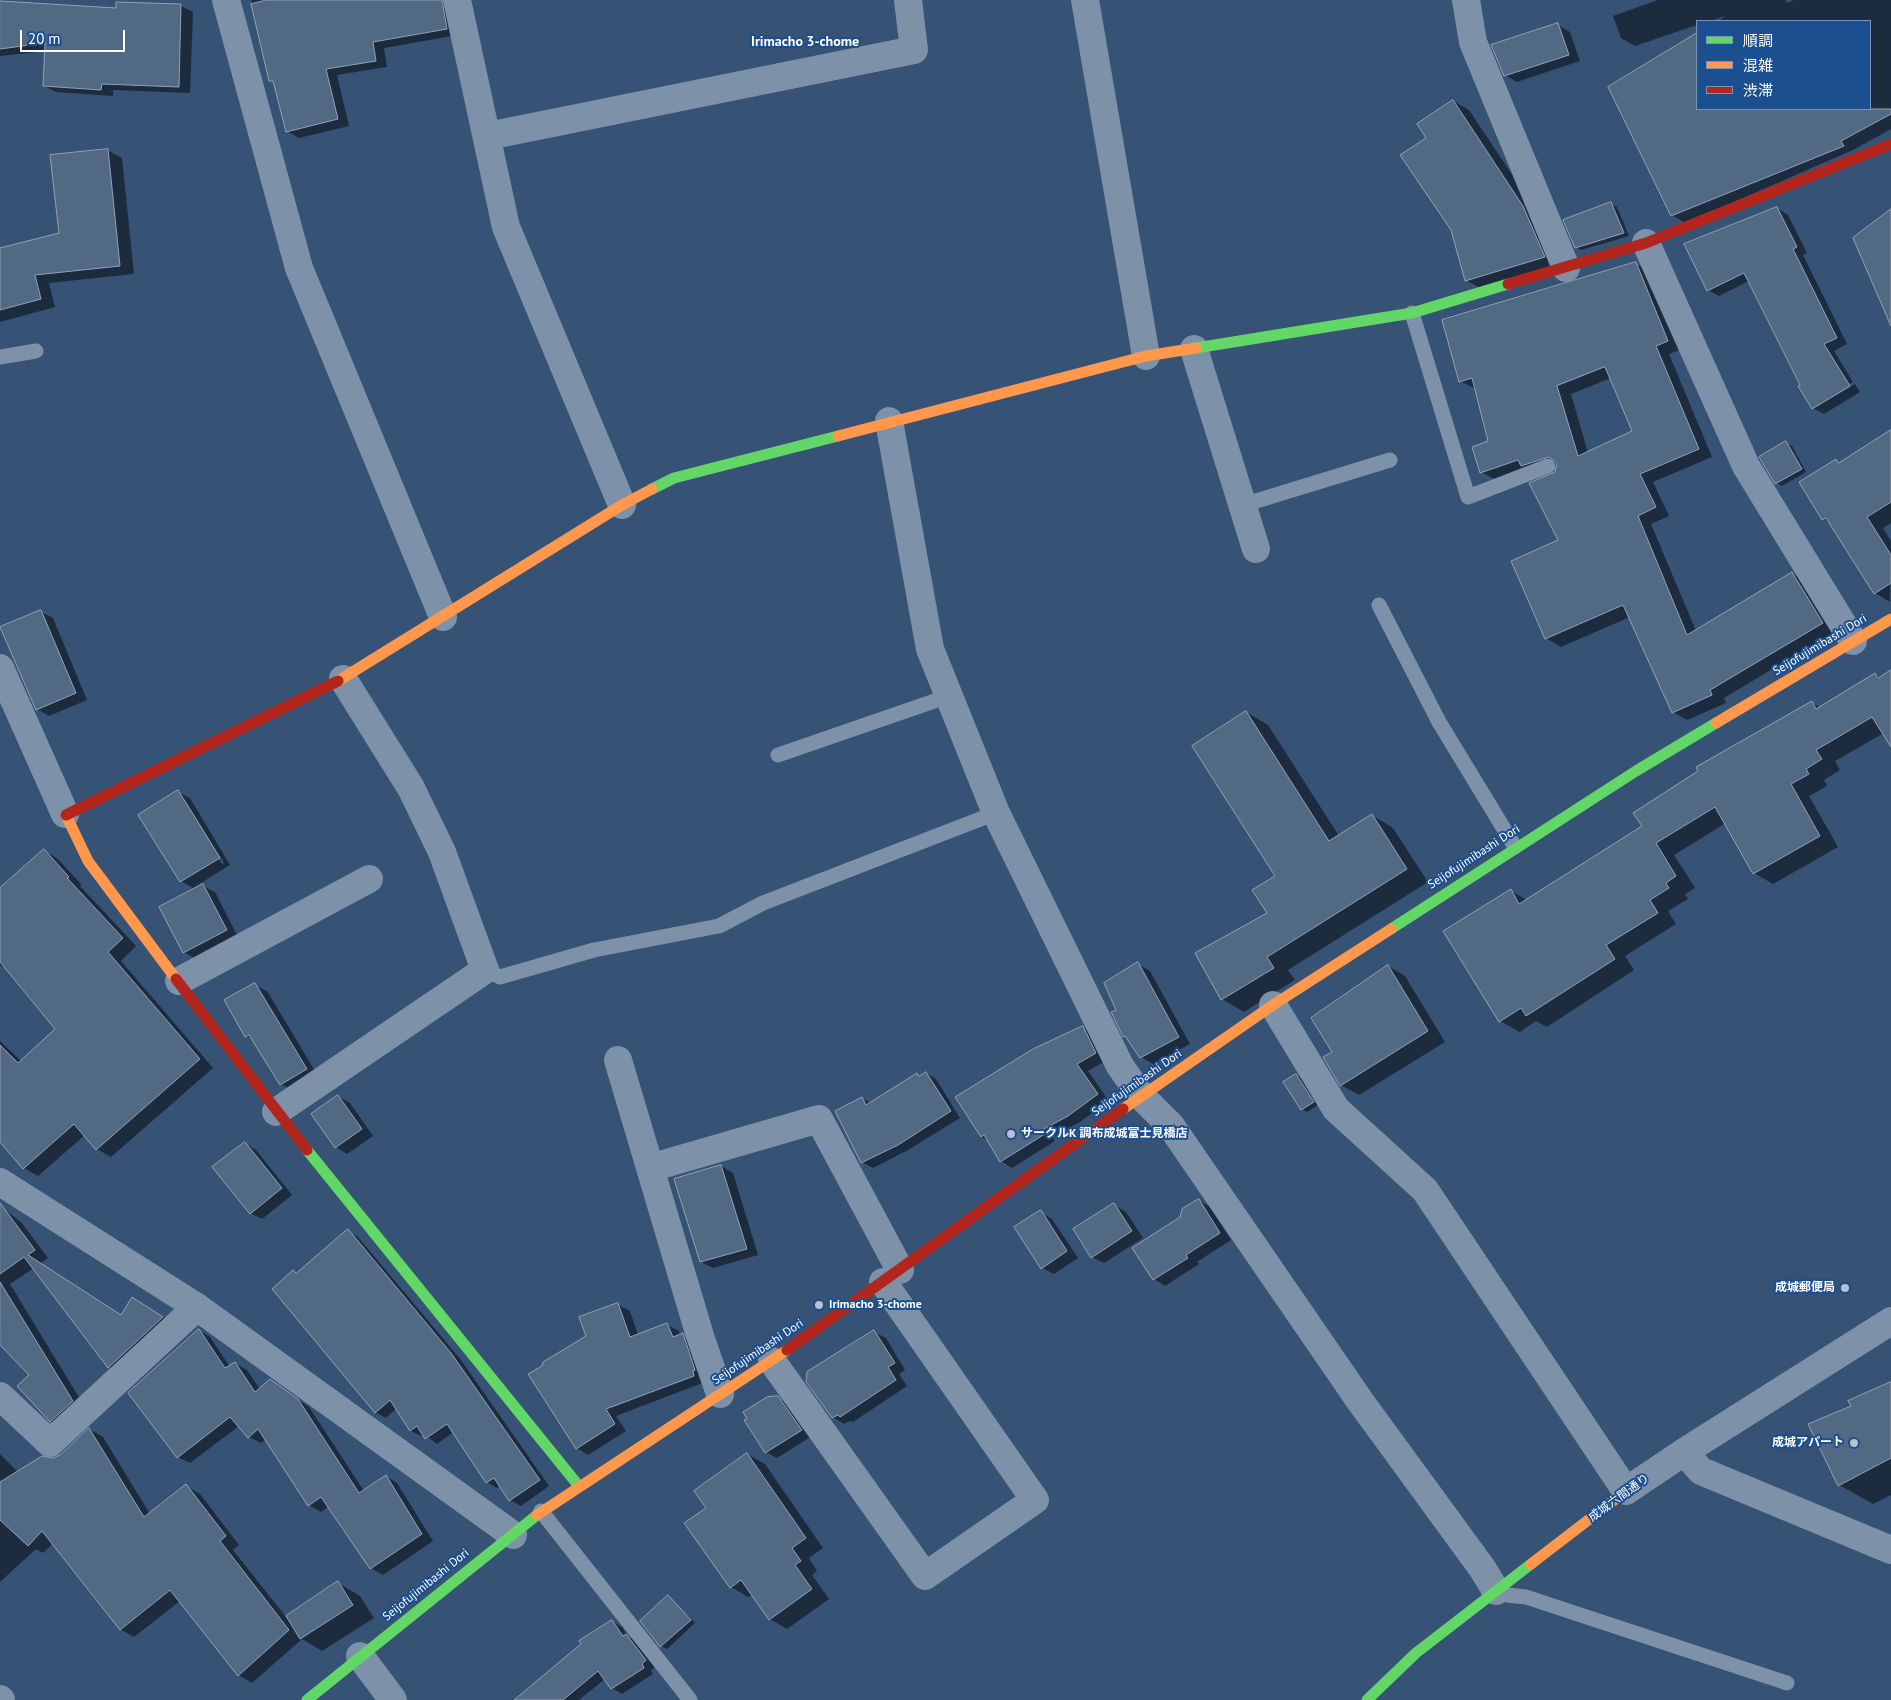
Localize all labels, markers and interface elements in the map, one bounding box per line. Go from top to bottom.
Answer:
scale bar [22,20,128,52]
legend [1696,20,1871,110]
text: 20 m [28,29,61,48]
text: 順調 [1743,31,1773,50]
district label: Irimacho 3-chome [751,34,859,50]
text: 混雑 [1743,56,1773,75]
text: 渋滞 [1743,81,1773,100]
street label: Seijofujimibashi Dori [1770,611,1870,679]
street label: Seijofujimibashi Dori [1425,822,1523,892]
street label: Seijofujimibashi Dori [1089,1046,1185,1120]
place label: サークルK 調布成城富士見橋店 [1021,1127,1187,1141]
marker: サークルK 調布成城富士見橋店 [1005,1128,1017,1140]
place label: 成城郵便局 [1775,1281,1835,1295]
marker: 成城郵便局 [1839,1282,1851,1294]
place label: Irimacho 3-chome [829,1298,922,1312]
marker: Irimacho 3-chome [813,1299,825,1311]
street label: Seijofujimibashi Dori [710,1316,806,1388]
place label: 成城アパート [1772,1436,1844,1450]
marker: 成城アパート [1848,1437,1860,1449]
street label: 成城六間通り [1586,1471,1652,1525]
street label: Seijofujimibashi Dori [380,1546,472,1624]

